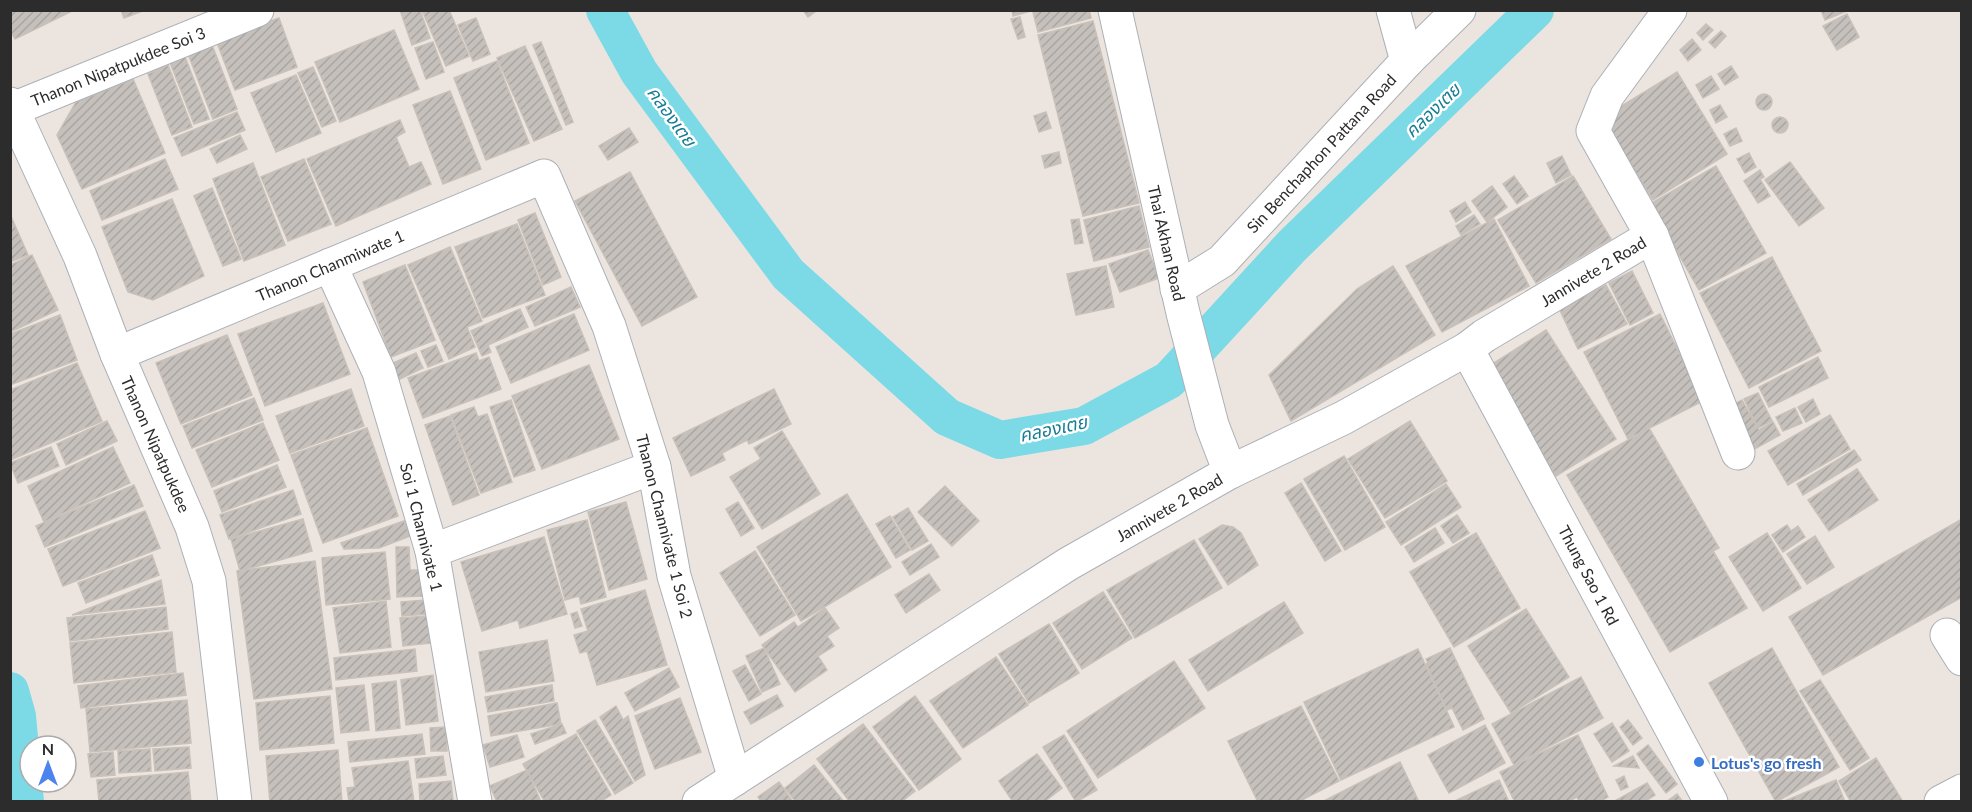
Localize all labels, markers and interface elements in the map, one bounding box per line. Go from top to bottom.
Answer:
street label: Thanon Nipatpukdee Soi 3 [28,22,208,110]
street label: Sin Benchaphon Pattana Road [1242,70,1400,236]
water label: คลองเตย [1400,77,1465,142]
water label: คลองเตย [643,82,702,151]
street label: Thai Akhan Road [1144,183,1190,303]
street label: Thanon Chanmiwate 1 [253,225,407,305]
street label: Jannivete 2 Road [1537,232,1649,310]
street label: Thanon Nipatpukdee [117,373,195,515]
water label: คลองเตย [1017,410,1090,446]
street label: Thanon Channivate 1 Soi 2 [633,432,697,620]
street label: Soi 1 Channivate 1 [397,461,447,593]
street label: Jannivete 2 Road [1112,469,1226,545]
street label: Thung Sao 1 Rd [1555,522,1623,628]
north arrow [18,734,78,794]
text: N [42,739,54,758]
place label: Lotus's go fresh [1711,753,1822,772]
marker: Lotus's go fresh [1692,755,1706,769]

